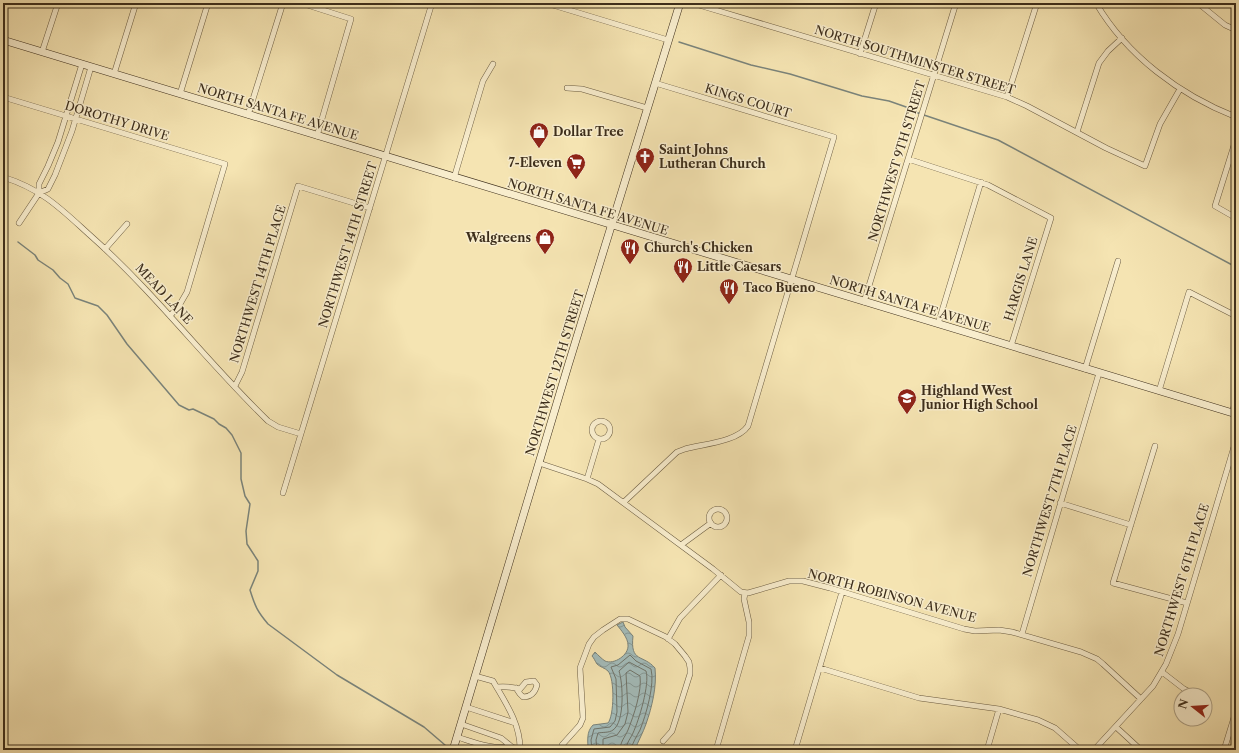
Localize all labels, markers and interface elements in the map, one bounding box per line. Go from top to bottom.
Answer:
street label: NORTH SOUTHMINSTER STREET [813,22,1017,97]
street label: NORTHWEST 9TH STREET [865,78,928,243]
street label: NORTH SANTA FE AVENUE [196,80,360,143]
street label: KINGS COURT [703,80,793,121]
street label: DOROTHY DRIVE [63,97,171,144]
shop icon: Dollar Tree [528,121,550,149]
place label: Dollar Tree [553,124,624,139]
place label: Saint Johns Lutheran Church [659,142,767,171]
church icon: Saint Johns Lutheran Church [634,146,656,174]
supermarket icon: 7-Eleven [565,152,587,180]
place label: 7-Eleven [509,155,563,170]
street label: NORTHWEST 14TH STREET [315,160,380,330]
street label: NORTH SANTA FE AVENUE [506,175,670,238]
street label: NORTHWEST 14TH PLACE [226,203,289,365]
shop icon: Walgreens [534,227,556,255]
place label: Walgreens [465,230,531,245]
street label: HARGIS LANE [1001,235,1040,323]
restaurant icon: Church's Chicken [619,237,641,265]
place label: Church's Chicken [644,240,754,255]
restaurant icon: Little Caesars [672,256,694,284]
place label: Little Caesars [697,259,782,274]
street label: MEAD LANE [133,260,196,327]
street label: NORTH SANTA FE AVENUE [828,272,992,335]
restaurant icon: Taco Bueno [718,277,740,305]
place label: Taco Bueno [743,280,816,295]
street label: NORTHWEST 12TH STREET [522,288,587,458]
place label: Highland West Junior High School [919,383,1038,412]
school or university icon: Highland West Junior High School [896,387,918,415]
street label: NORTHWEST 7TH PLACE [1019,423,1080,579]
street label: NORTHWEST 6TH PLACE [1151,502,1212,658]
street label: NORTH ROBINSON AVENUE [806,566,978,625]
north arrow [1173,687,1213,727]
text: N [1175,697,1192,711]

